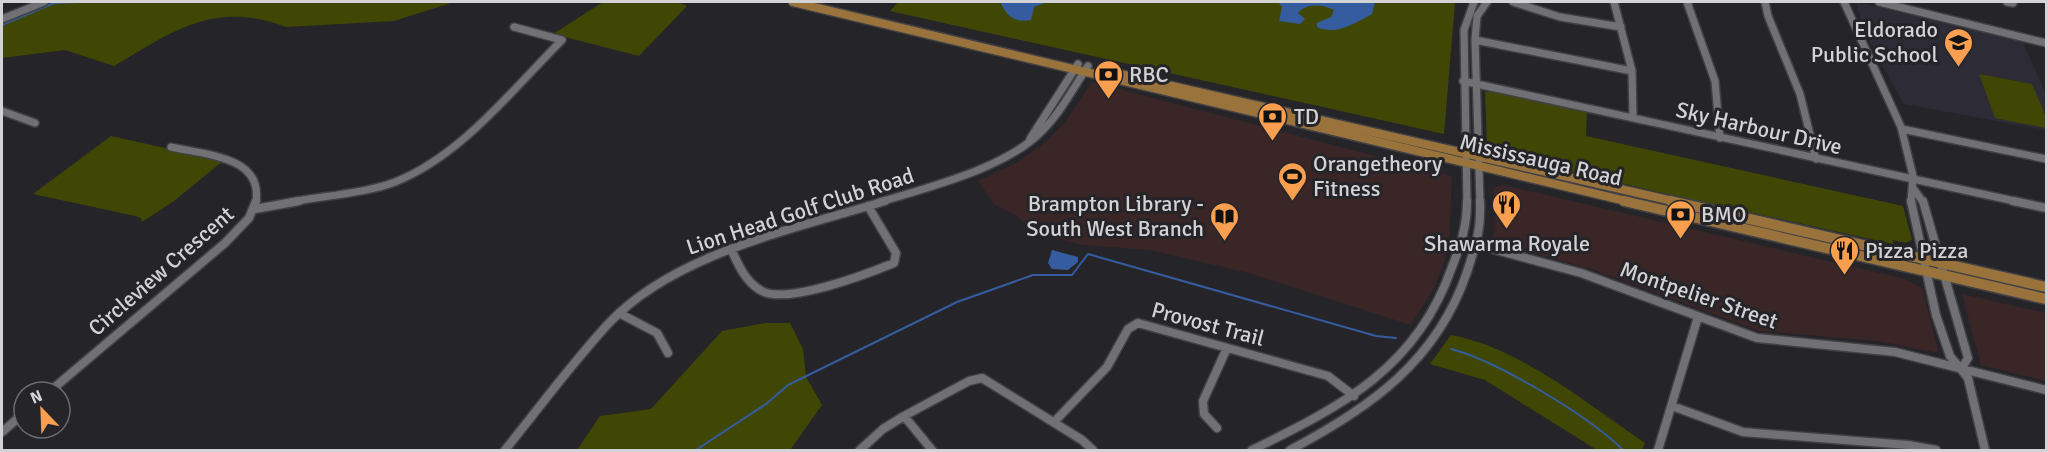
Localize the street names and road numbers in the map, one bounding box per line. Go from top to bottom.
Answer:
street label: Sky Harbour Drive [1673,96,1845,160]
street label: Mississauga Road [1457,128,1625,192]
street label: Lion Head Golf Club Road [683,161,917,261]
street label: Circleview Crescent [83,200,240,342]
street label: Montpelier Street [1617,255,1782,335]
street label: Provost Trail [1149,296,1267,352]

